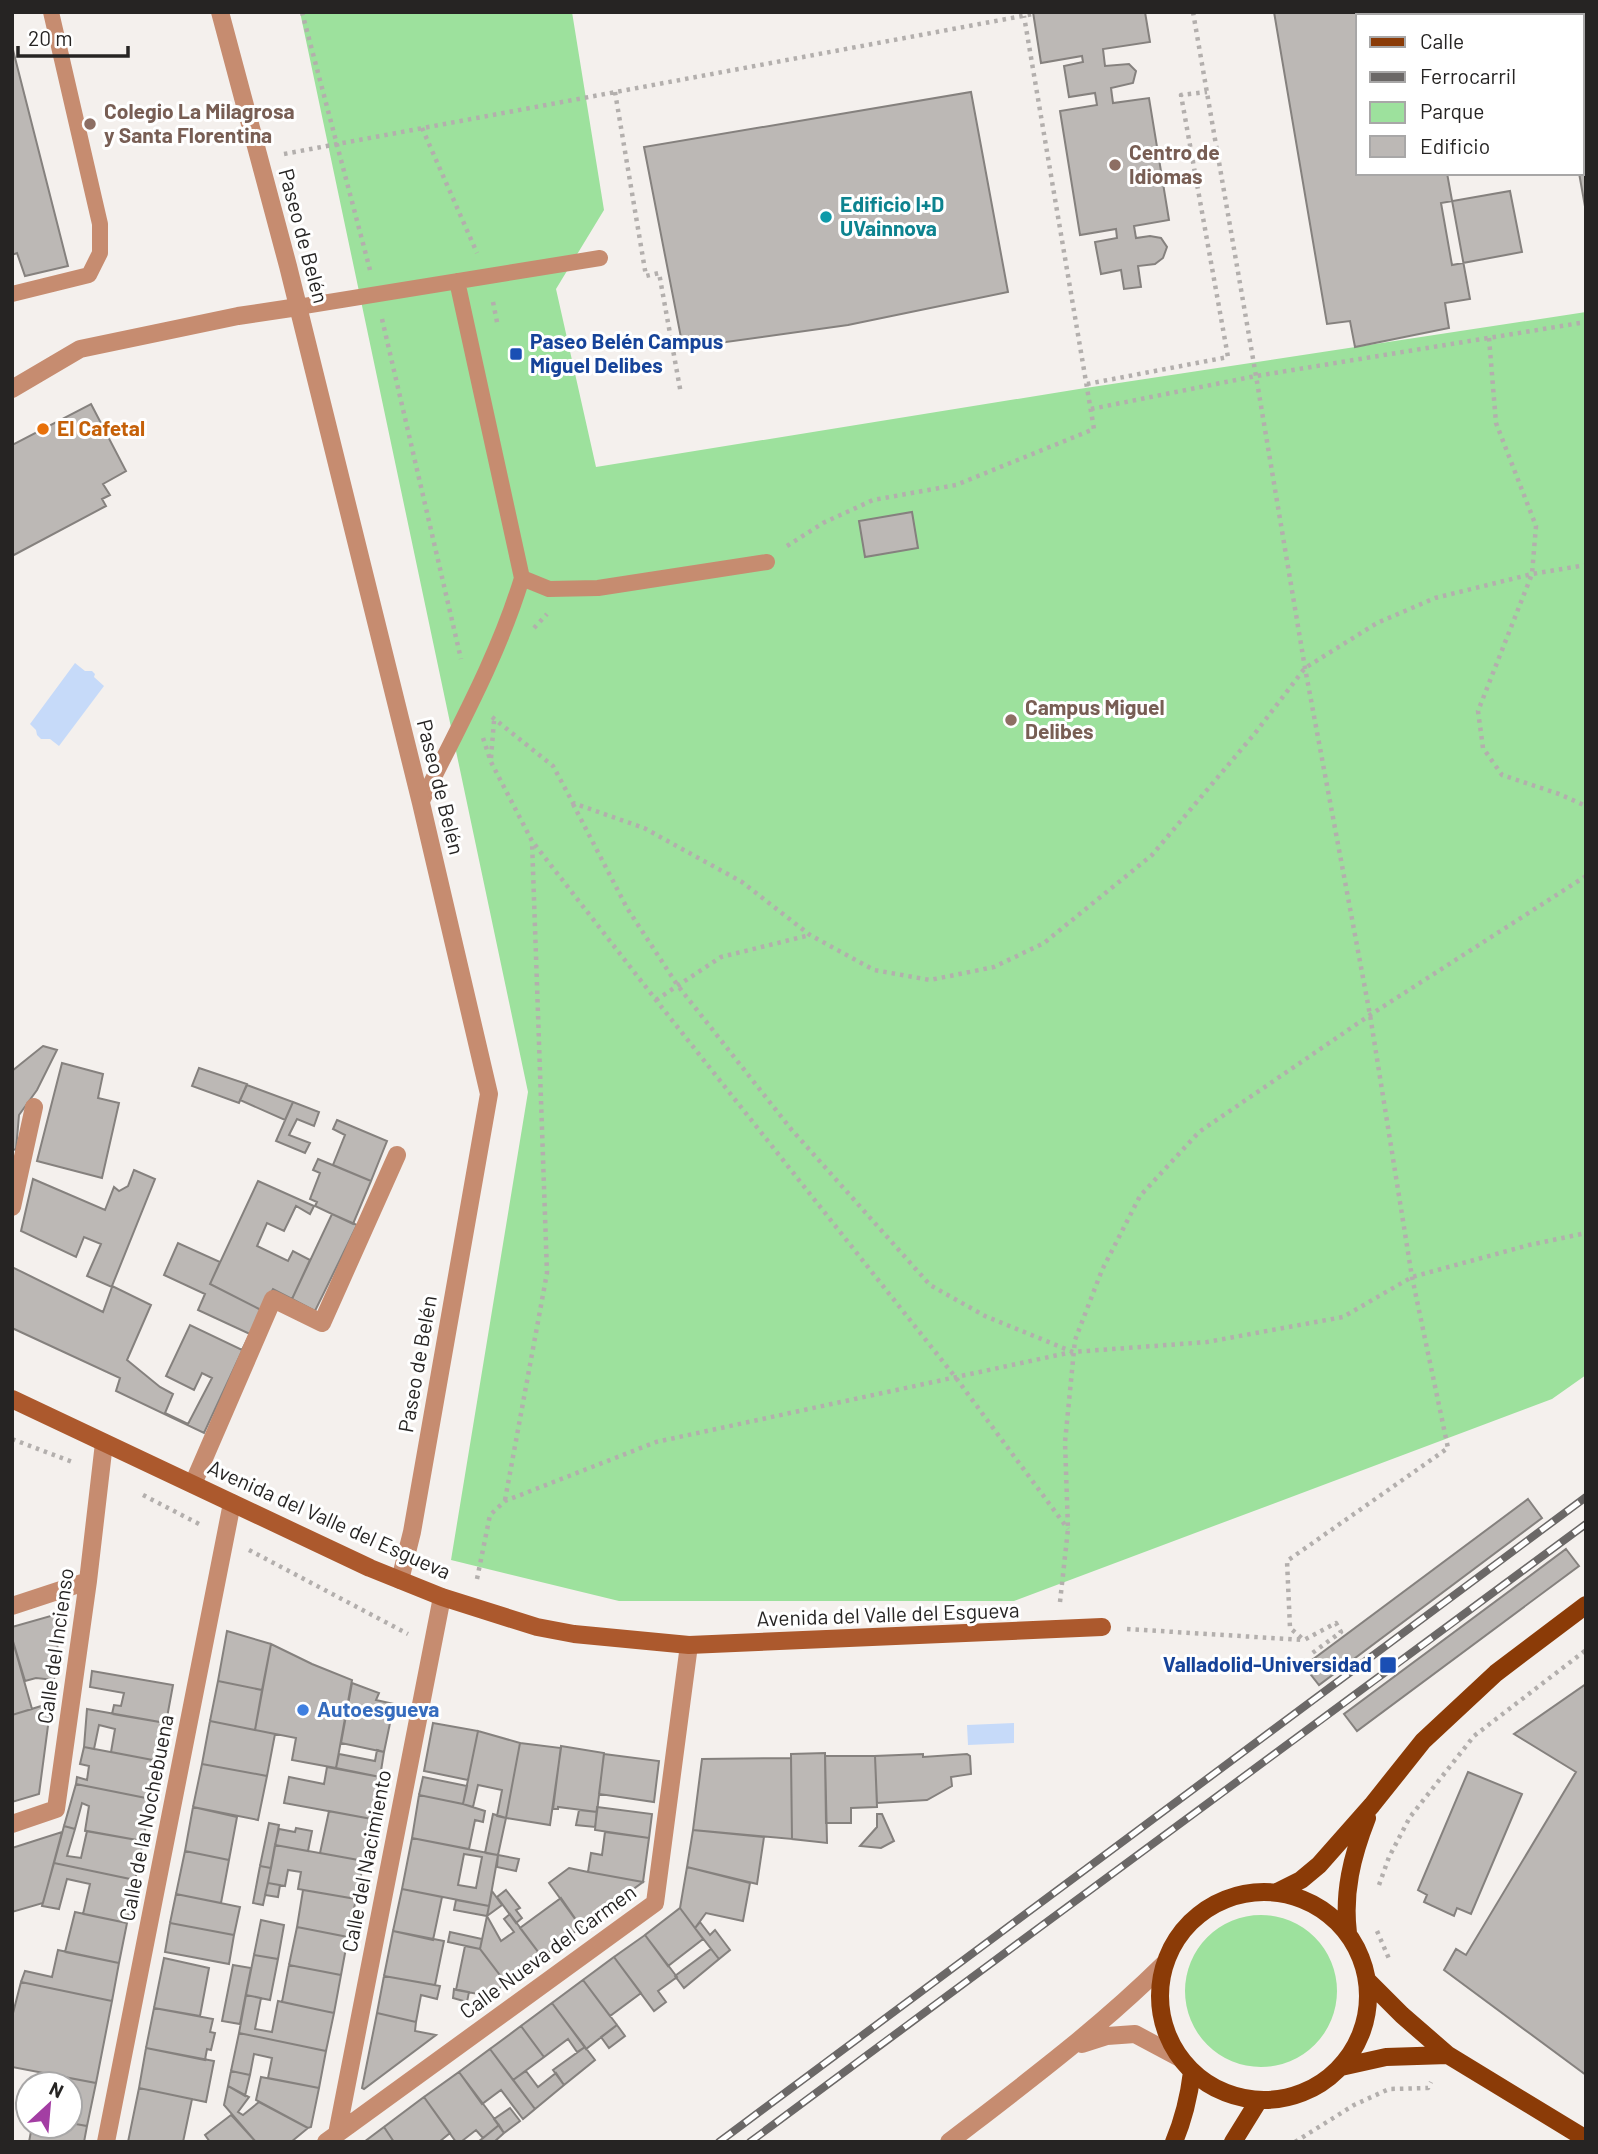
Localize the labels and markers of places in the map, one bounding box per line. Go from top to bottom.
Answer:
place label: Colegio La Milagrosa y Santa Florentina [104,98,295,147]
marker: Colegio La Milagrosa y Santa Florentina [82,116,98,132]
place label: Centro de Idiomas [1129,139,1220,188]
marker: Centro de Idiomas [1107,157,1123,173]
place label: Edificio I+D UVainnova [840,191,944,240]
marker: Edificio I+D UVainnova [818,209,834,225]
place label: Paseo Belén Campus Miguel Delibes [530,328,723,377]
marker: Paseo Belén Campus Miguel Delibes [508,346,524,362]
place label: El Cafetal [57,415,145,440]
marker: El Cafetal [35,421,51,437]
place label: Campus Miguel Delibes [1025,694,1165,743]
marker: Campus Miguel Delibes [1003,712,1019,728]
place label: Valladolid-Universidad [1163,1651,1372,1676]
marker: Valladolid-Universidad [1378,1655,1398,1675]
place label: Autoesgueva [317,1696,439,1721]
marker: Autoesgueva [295,1702,311,1718]

